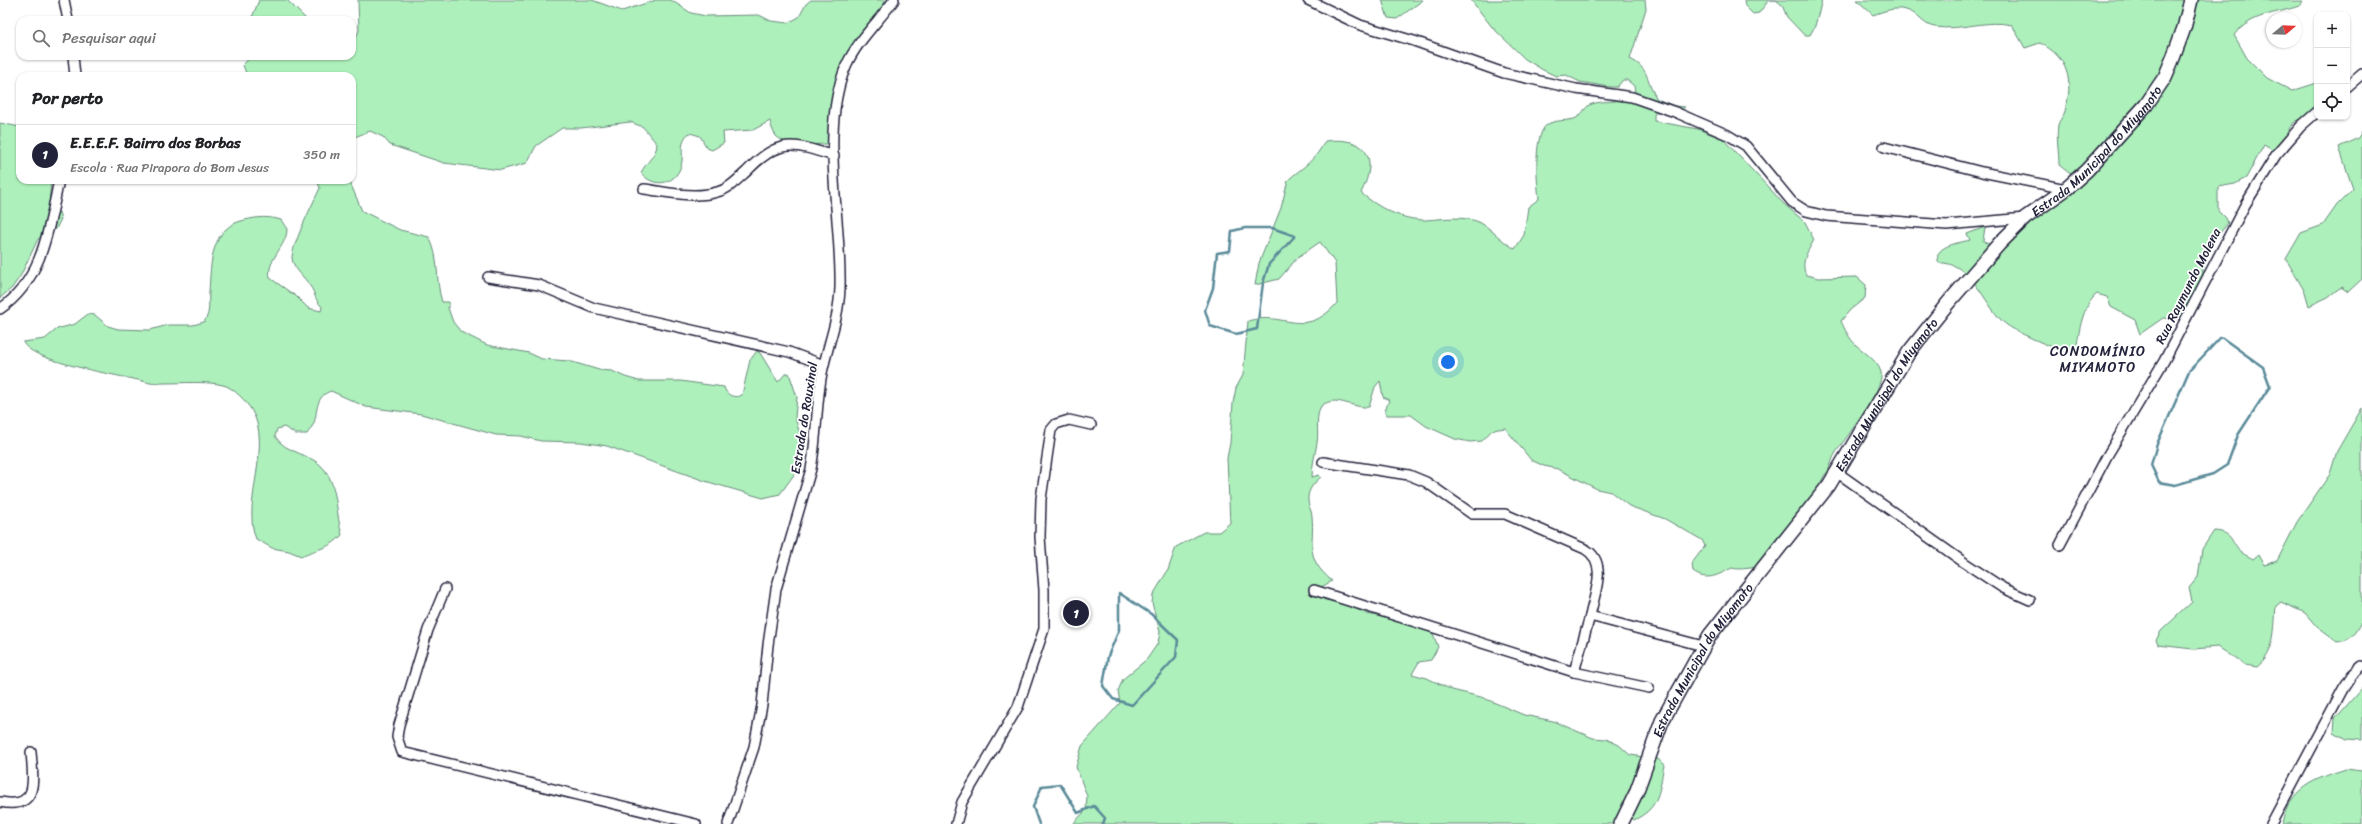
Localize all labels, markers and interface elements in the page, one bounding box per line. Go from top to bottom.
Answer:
north arrow [2266,12,2302,48]
map controls [2314,12,2350,120]
button: + [2314,12,2350,48]
search box [16,16,356,60]
text: Pesquisar aqui [62,25,156,51]
icon: search [30,27,52,49]
button: − [2314,48,2350,84]
street label: Estrada Municipal do Miyamoto [2026,80,2168,222]
text: Por perto [32,83,103,113]
button: locate [2314,84,2350,120]
text: E.E.E.F. Bairro dos Borbas [70,130,241,156]
text: 1 [42,143,48,166]
text: 350 m [303,143,340,166]
text: Escola · Rua Pirapora do Bom Jesus [70,156,269,179]
street label: Rua Raymundo Molena [2149,223,2227,348]
street label: Estrada Municipal do Miyamoto [1828,312,1944,476]
district label: CONDOMÍNIO MIYAMOTO [2050,339,2146,380]
your location [1438,352,1458,372]
street label: Estrada do Rouxinol [784,360,824,476]
street label: Estrada Municipal do Miyamoto [1646,577,1759,740]
pin: 1 [1063,598,1089,628]

